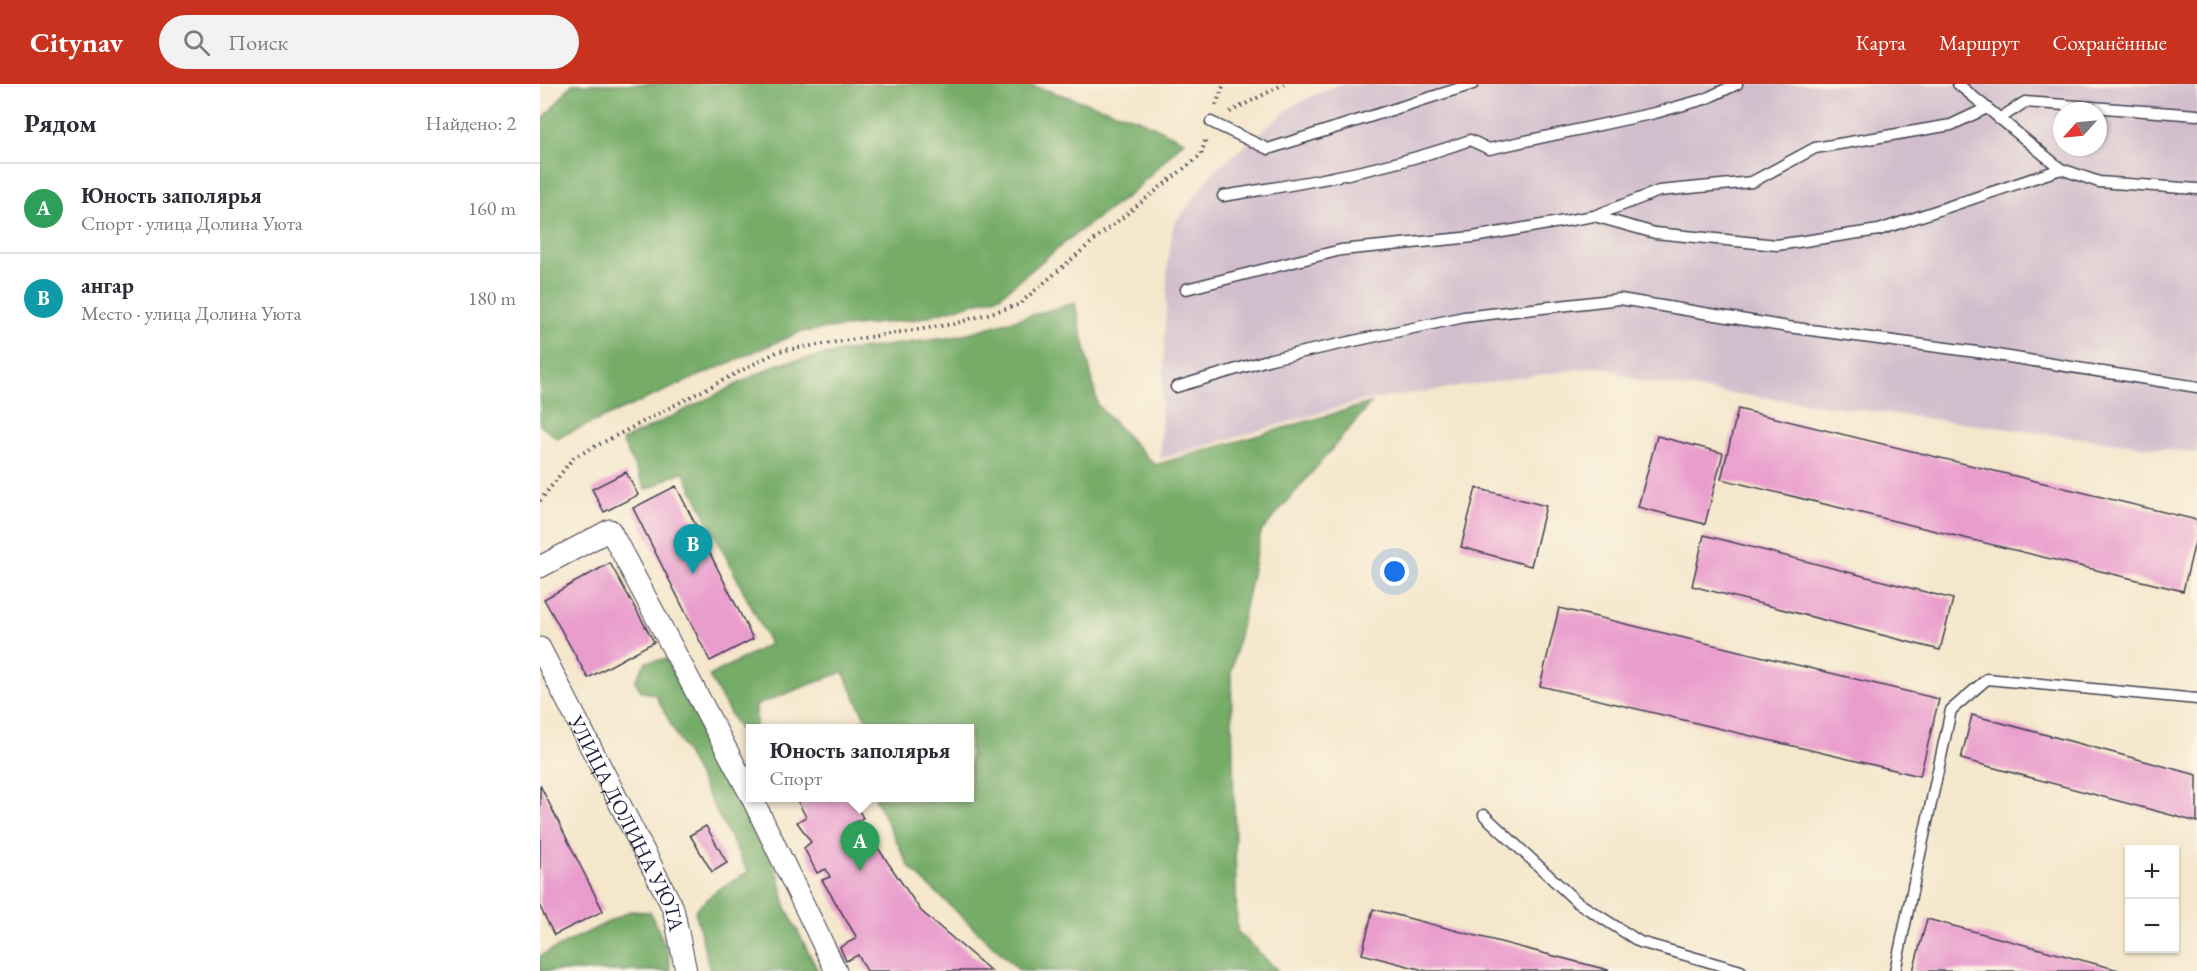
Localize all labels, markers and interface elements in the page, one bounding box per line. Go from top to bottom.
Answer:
search box [159,15,579,69]
text: Citynav [30,24,123,60]
icon: search [180,26,213,59]
text: Поиск [228,28,288,57]
text: Карта [1856,29,1906,56]
text: Маршрут [1939,29,2020,56]
text: Сохранённые [2053,29,2167,56]
north arrow [2053,102,2107,156]
text: Рядом [24,106,97,140]
text: Найдено: 2 [425,110,516,136]
text: Юность заполярья [81,181,262,210]
text: A [36,195,51,221]
text: 160 m [468,195,516,221]
text: Спорт · улица Долина Уюта [81,210,303,236]
text: ангар [81,271,134,300]
text: B [37,285,50,311]
text: 180 m [468,285,516,311]
text: Место · улица Долина Уюта [81,300,302,326]
pin: B [674,524,712,574]
your location [1380,557,1409,586]
street label: УЛИЦА ДОЛИНА УЮТА [563,709,691,934]
popup [746,724,974,802]
text: Юность заполярья [770,736,950,765]
text: Спорт [770,765,822,791]
pin: A [840,822,880,871]
map controls [2125,845,2179,953]
button: + [2125,845,2179,899]
button: − [2125,899,2179,953]

